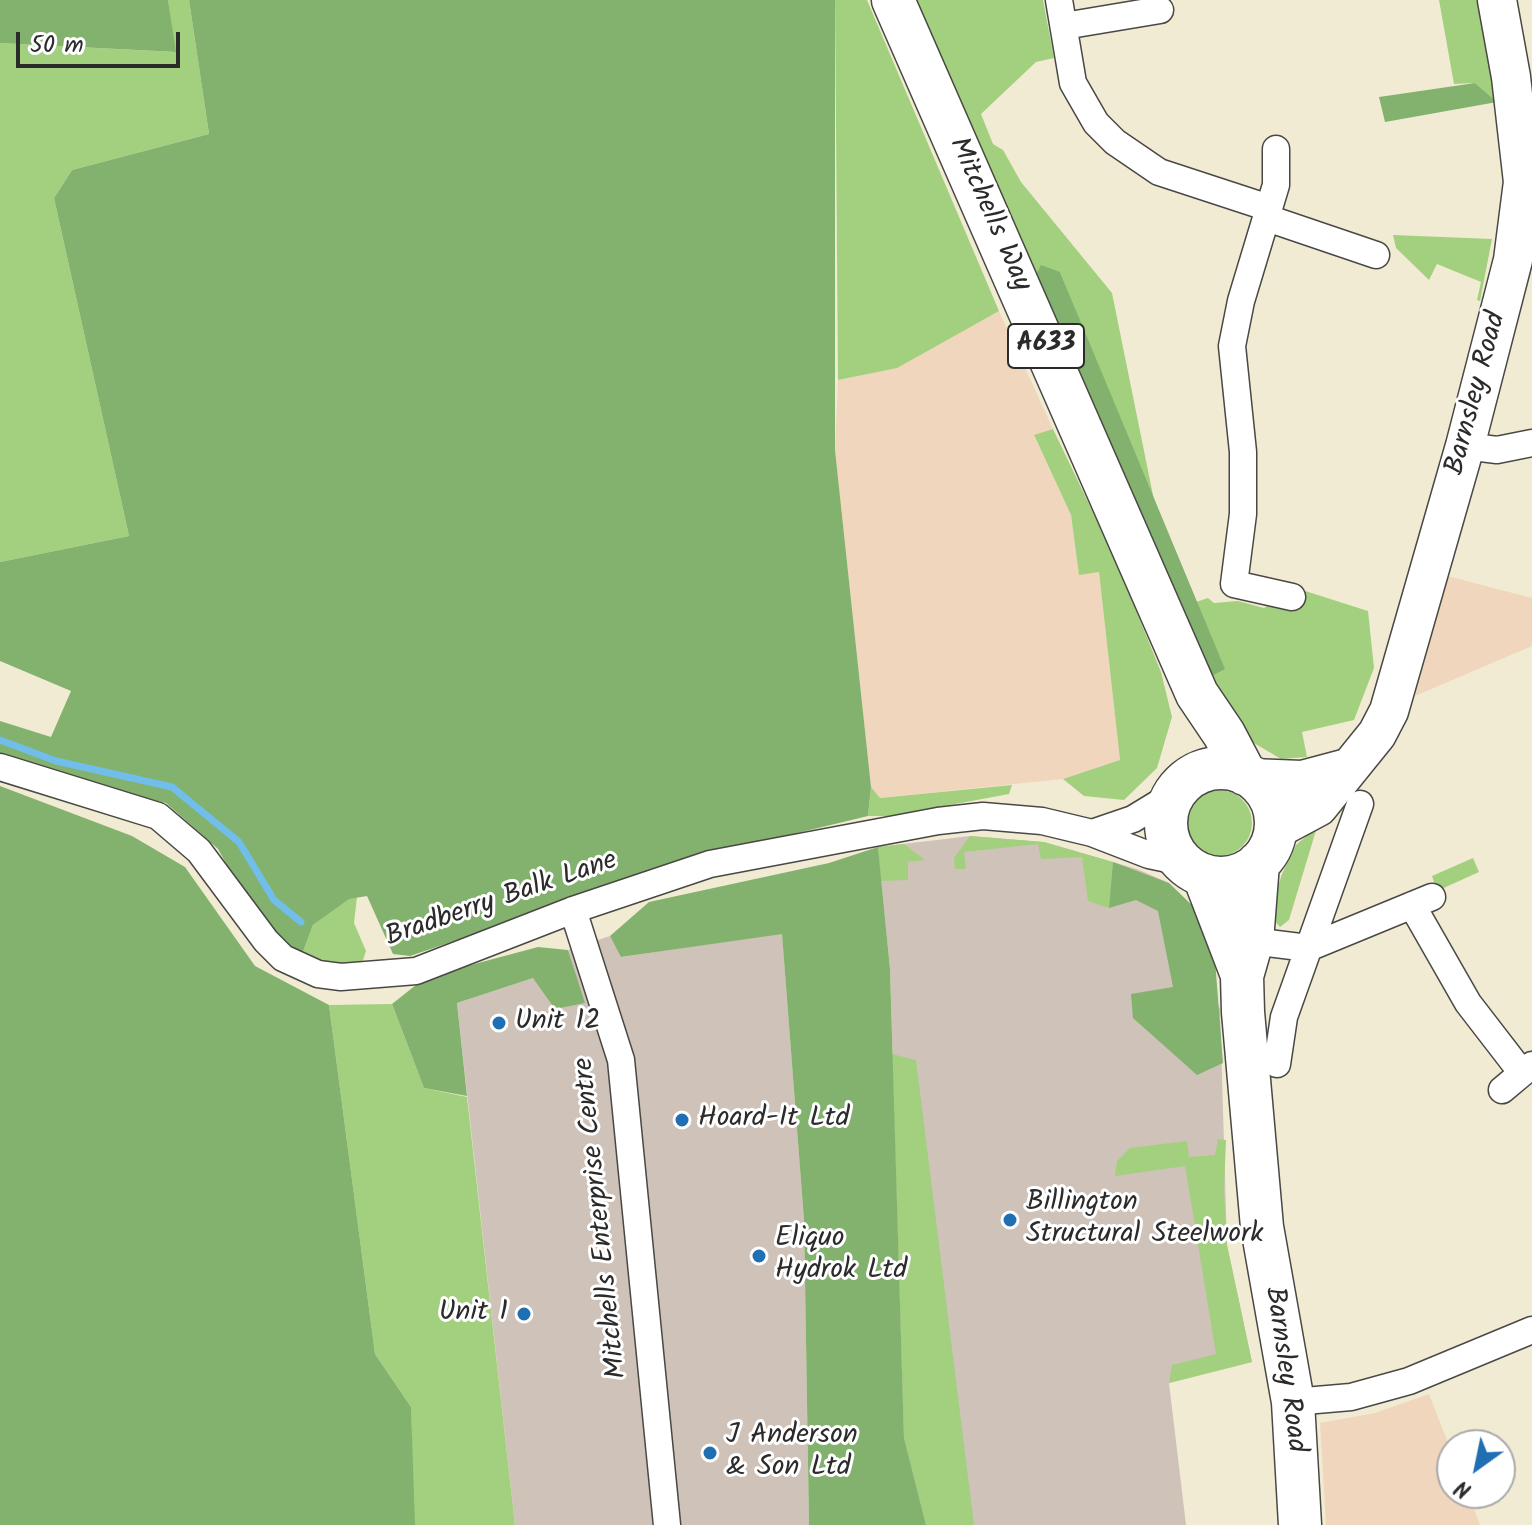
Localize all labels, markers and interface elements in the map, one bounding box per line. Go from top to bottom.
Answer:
scale bar [20,16,184,66]
text: 50 m [30,26,84,65]
street label: Mitchells Way [939,133,1037,297]
street label: Barnsley Road [1440,309,1516,479]
road number: A633 [1008,324,1084,368]
street label: Bradberry Balk Lane [382,846,622,956]
place label: Unit 12 [515,1006,600,1040]
marker: Unit 12 [490,1014,508,1032]
street label: Mitchells Enterprise Centre [569,1056,637,1380]
place label: Hoard-It Ltd [698,1103,850,1137]
marker: Hoard-It Ltd [673,1111,691,1129]
place label: Billington Structural Steelwork [1026,1187,1263,1253]
marker: Billington Structural Steelwork [1001,1211,1019,1229]
place label: Eliquo Hydrok Ltd [775,1223,907,1289]
marker: Eliquo Hydrok Ltd [750,1247,768,1265]
street label: Barnsley Road [1255,1285,1311,1455]
place label: Unit 1 [439,1297,508,1331]
marker: Unit 1 [515,1305,533,1323]
place label: J Anderson & Son Ltd [726,1420,858,1486]
north arrow [1436,1429,1516,1509]
marker: J Anderson & Son Ltd [701,1444,719,1462]
text: N [1448,1469,1479,1506]

